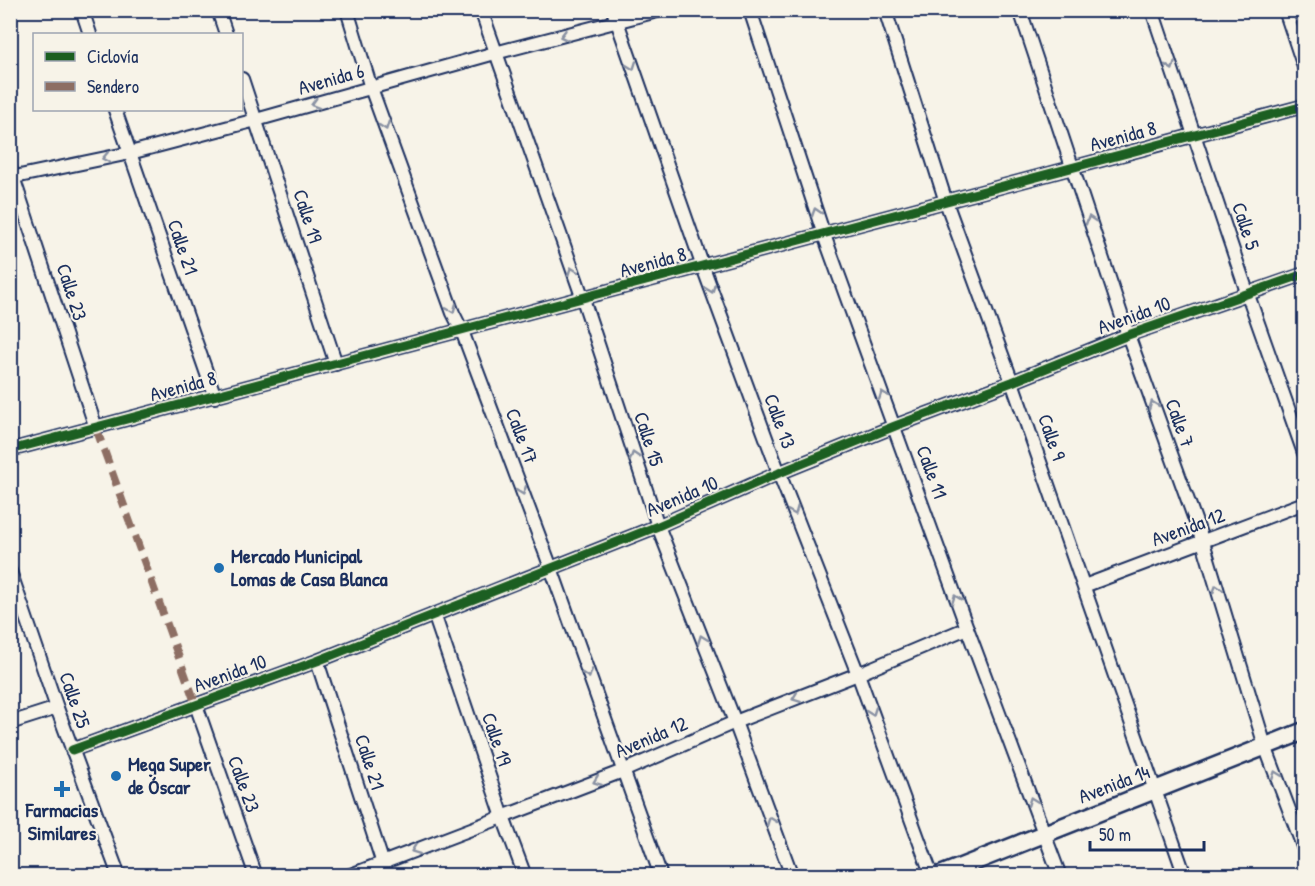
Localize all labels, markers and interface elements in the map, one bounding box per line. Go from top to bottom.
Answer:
one-way arrow [559,28,569,41]
legend [33,33,243,111]
text: Ciclovía [87,44,138,69]
street label: Avenida 6 [295,56,367,101]
one-way arrow [624,60,637,71]
one-way arrow [1164,60,1177,71]
text: Sendero [87,74,139,99]
one-way arrow [310,96,320,109]
street label: Avenida 8 [1086,114,1159,157]
one-way arrow [378,120,390,131]
one-way arrow [101,151,111,164]
street label: Calle 19 [287,186,330,246]
street label: Calle 5 [1226,199,1267,254]
one-way arrow [811,207,824,218]
one-way arrow [1085,215,1098,226]
street label: Calle 21 [161,216,205,278]
street label: Avenida 8 [616,240,689,283]
street label: Calle 23 [51,260,94,324]
one-way arrow [567,266,580,277]
one-way arrow [704,283,717,294]
street label: Avenida 10 [1094,289,1174,340]
one-way arrow [445,303,457,314]
street label: Avenida 8 [146,364,219,407]
street label: Calle 13 [758,390,803,452]
one-way arrow [878,391,891,401]
street label: Calle 7 [1159,395,1202,451]
one-way arrow [1148,400,1161,411]
street label: Calle 17 [500,404,545,467]
street label: Calle 15 [628,408,671,470]
street label: Calle 9 [1032,410,1073,464]
street label: Calle 11 [910,442,954,502]
one-way arrow [629,451,642,462]
street label: Avenida 10 [642,468,722,523]
one-way arrow [515,485,527,496]
street label: Avenida 12 [1147,501,1229,552]
one-way arrow [787,505,799,516]
place label: Mercado Municipal Lomas de Casa Blanca [231,542,388,592]
marker: Mercado Municipal Lomas de Casa Blanca [212,561,226,575]
one-way arrow [1212,584,1224,595]
one-way arrow [951,594,964,605]
one-way arrow [697,634,709,645]
street label: Avenida 10 [190,647,270,698]
street label: Calle 25 [53,668,98,732]
one-way arrow [581,668,594,679]
one-way arrow [792,691,803,703]
one-way arrow [865,707,878,717]
street label: Calle 19 [476,709,519,769]
street label: Avenida 12 [611,709,692,764]
street label: Calle 21 [349,731,392,793]
place label: Mega Super de Óscar [128,750,211,800]
street label: Calle 23 [222,752,267,816]
street label: Avenida 14 [1074,758,1153,809]
marker: Mega Super de Óscar [109,769,123,783]
one-way arrow [1271,770,1283,781]
one-way arrow [592,773,603,786]
marker: Farmacias Similares [55,782,69,796]
place label: Farmacias Similares [25,796,98,846]
one-way arrow [1027,796,1040,807]
scale bar [1090,814,1204,852]
one-way arrow [766,816,779,827]
text: 50 m [1099,822,1131,847]
one-way arrow [410,843,420,856]

